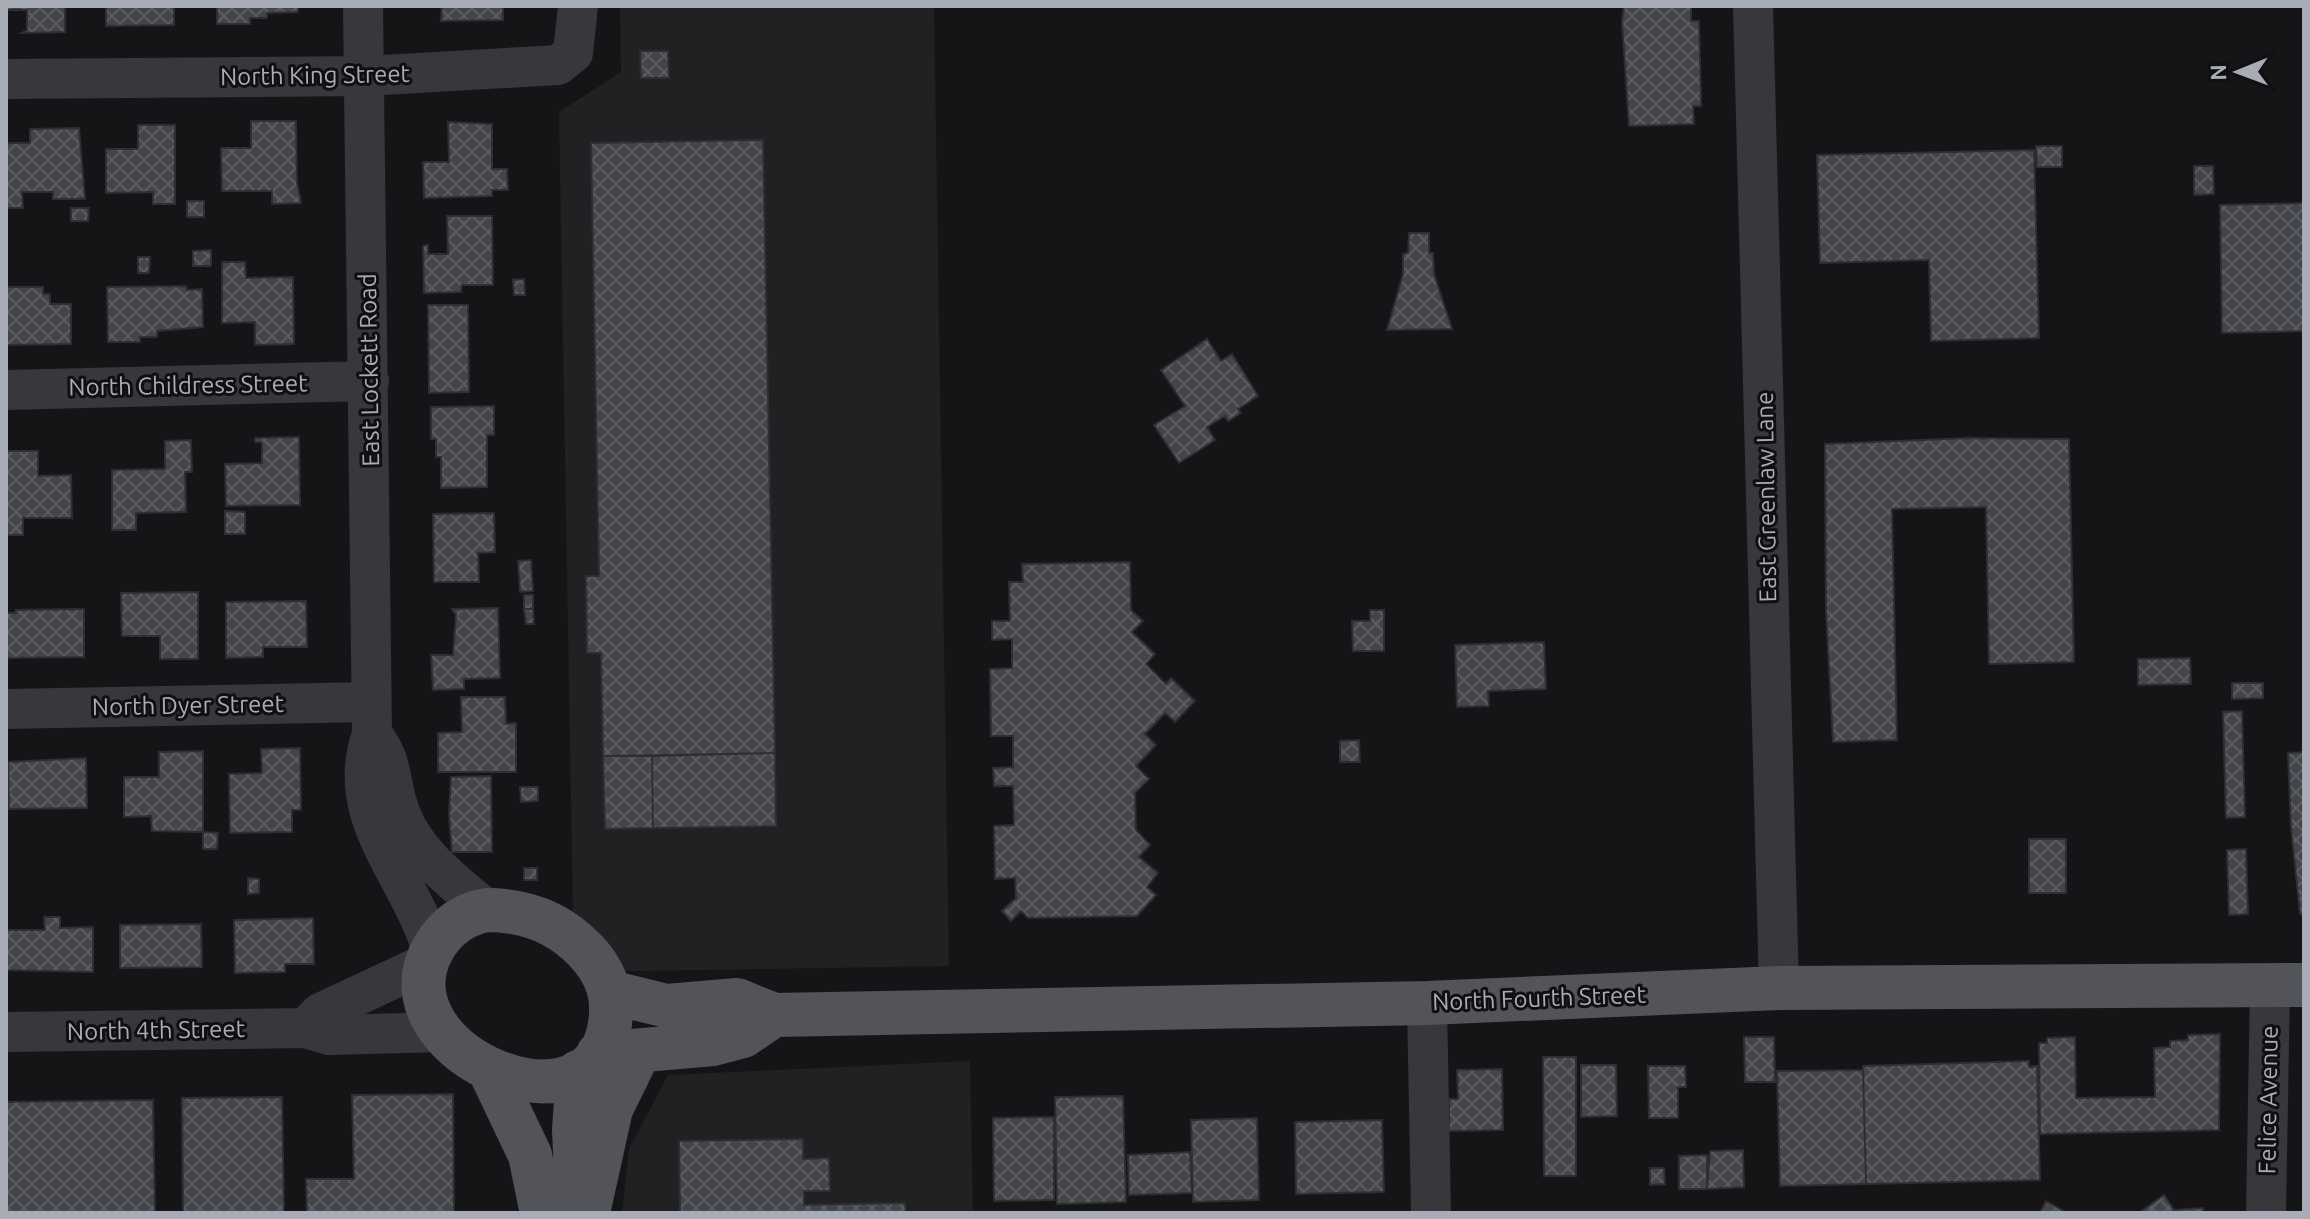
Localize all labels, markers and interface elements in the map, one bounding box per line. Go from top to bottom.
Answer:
north arrow [2198,32,2278,112]
street label: North King Street [220,60,411,90]
text: N [2205,64,2230,81]
street label: East Lockett Road [354,273,384,467]
street label: North Childress Street [68,369,308,401]
street label: East Greenlaw Lane [1751,391,1781,603]
street label: North Dyer Street [92,690,285,720]
street label: North Fourth Street [1432,981,1647,1015]
street label: North 4th Street [67,1015,246,1045]
street label: Felice Avenue [2253,1025,2283,1175]

